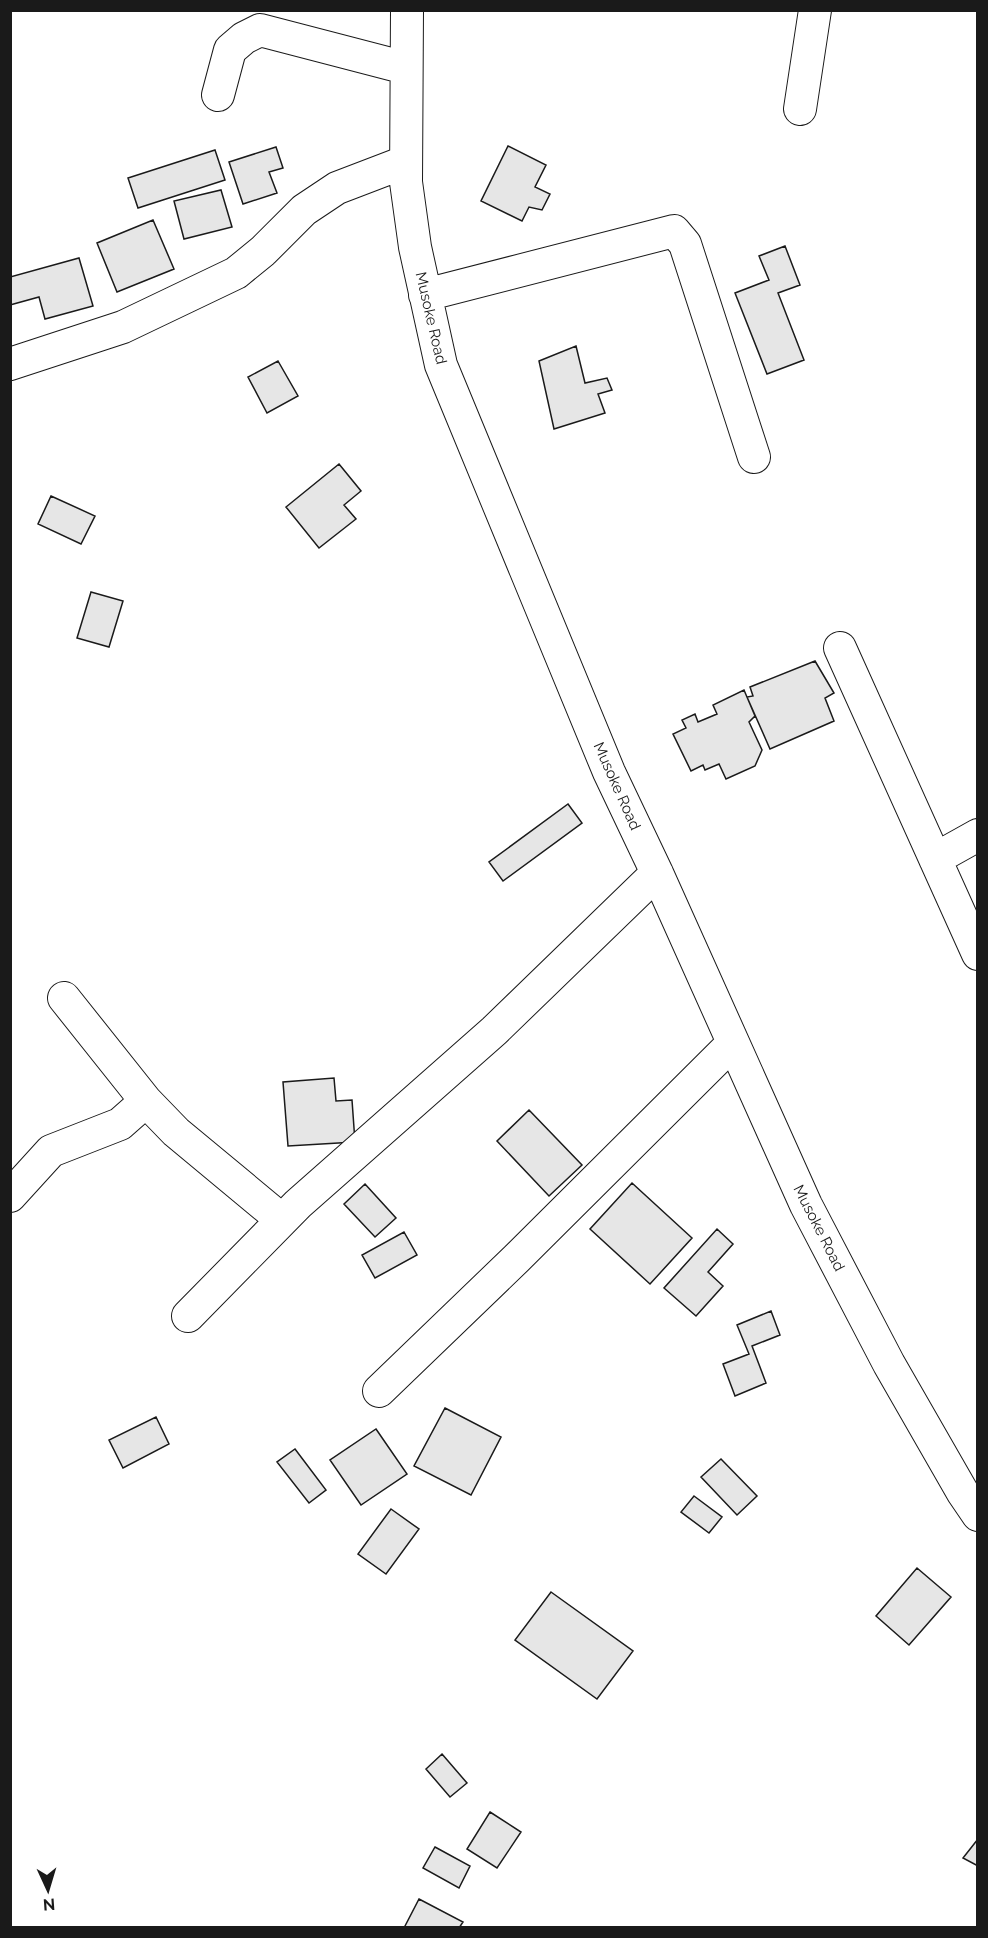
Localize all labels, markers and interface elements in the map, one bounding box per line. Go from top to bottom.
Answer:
street label: Musoke Road [412,270,450,366]
street label: Musoke Road [590,739,644,833]
street label: Musoke Road [790,1182,848,1274]
north arrow [18,1860,78,1920]
text: N [42,1895,56,1914]

